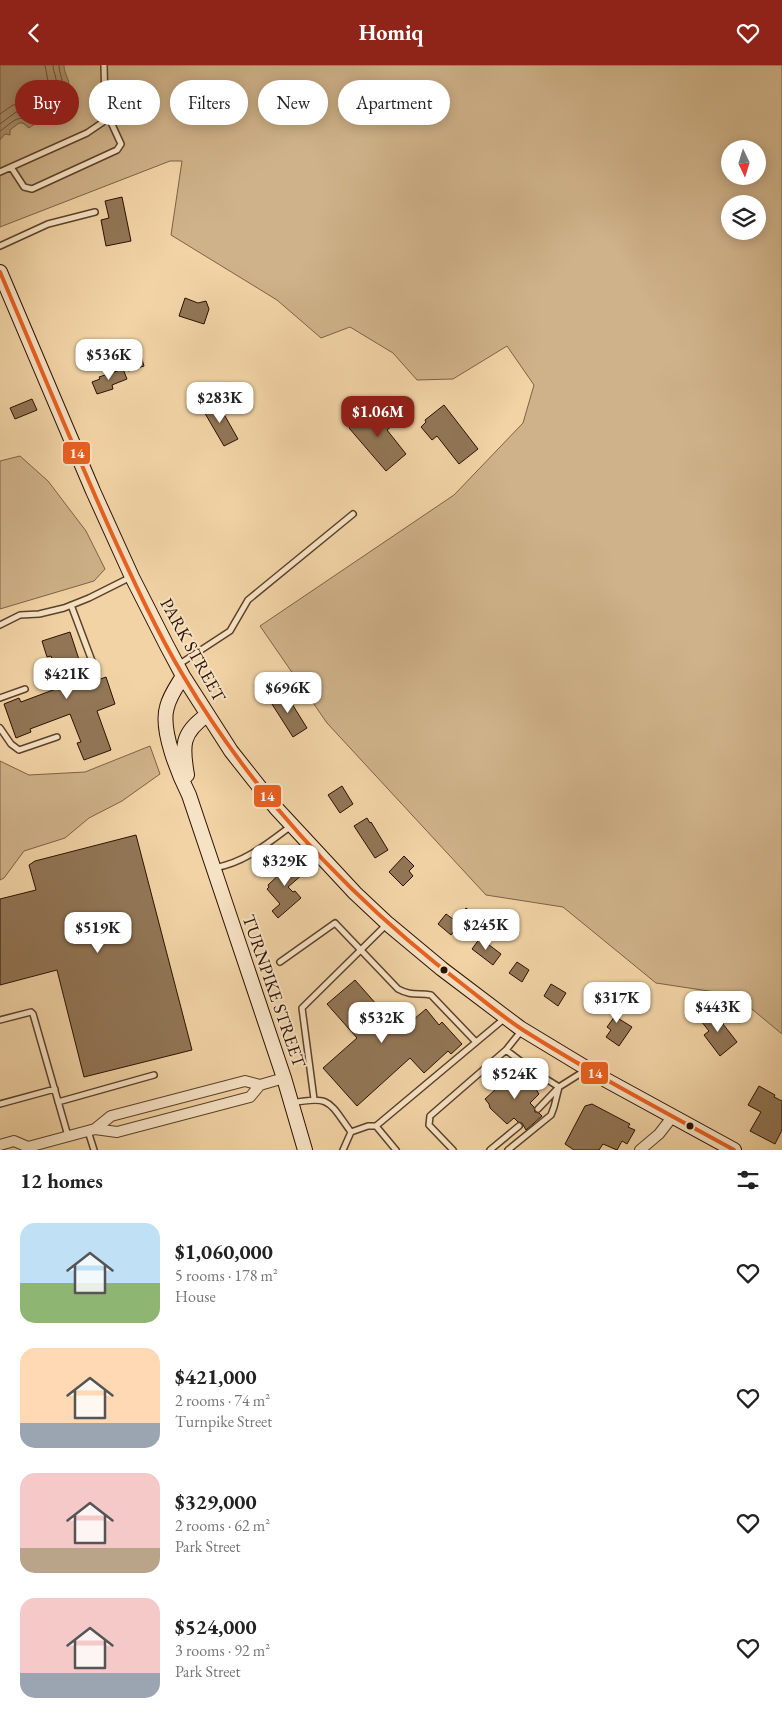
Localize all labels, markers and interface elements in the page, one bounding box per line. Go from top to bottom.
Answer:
text: Homiq [359,18,423,47]
icon: back [20,19,48,47]
icon: heart [734,19,762,47]
chip: Buy [15,80,79,125]
chip: Rent [89,80,160,125]
chip: Filters [170,80,248,125]
chip: New [258,80,328,125]
chip: Apartment [338,80,450,125]
north arrow [721,140,766,185]
map controls [721,140,766,240]
button: layers [721,195,766,240]
pin: $536K [74,339,144,381]
text: $536K [87,344,131,365]
pin: $283K [185,381,255,424]
text: $283K [198,387,242,408]
pin: $1.06M [337,395,419,438]
text: $1.06M [352,401,404,422]
line badge: 14 [62,441,91,465]
text: 14 [70,444,85,462]
street label: PARK STREET [155,594,232,706]
pin: $421K [32,657,102,700]
text: $421K [45,663,89,684]
pin: $696K [253,671,323,714]
text: $696K [266,677,310,698]
line badge: 14 [253,784,282,808]
text: 14 [260,787,275,805]
pin: $329K [250,845,320,887]
text: $329K [263,850,307,871]
pin: $245K [451,909,521,951]
pin: $519K [63,911,133,954]
street label: TURNPIKE STREET [238,911,312,1071]
text: $245K [464,914,508,935]
text: $519K [76,917,120,938]
unlabelled marker [439,965,449,975]
pin: $317K [582,981,652,1024]
text: $317K [595,987,639,1008]
pin: $443K [683,991,753,1033]
text: $443K [696,996,740,1017]
pin: $532K [347,1001,417,1044]
text: $532K [360,1007,404,1028]
pin: $524K [480,1057,550,1100]
line badge: 14 [580,1061,609,1085]
text: $524K [493,1063,537,1084]
text: 14 [588,1064,603,1082]
unlabelled marker [685,1121,695,1131]
icon: filters [734,1166,762,1194]
text: 12 homes [20,1167,103,1194]
text: $1,060,000 [175,1238,273,1265]
icon: home [60,1243,120,1303]
icon: heart [734,1259,762,1287]
text: 5 rooms · 178 m² [175,1265,278,1286]
text: House [175,1286,216,1307]
text: $421,000 [175,1363,257,1390]
icon: home [60,1368,120,1428]
icon: heart [734,1384,762,1412]
text: 2 rooms · 74 m² [175,1390,270,1411]
text: Turnpike Street [175,1411,272,1432]
text: $329,000 [175,1488,257,1515]
icon: home [60,1493,120,1553]
icon: heart [734,1509,762,1537]
text: 2 rooms · 62 m² [175,1515,270,1536]
text: Park Street [175,1536,241,1557]
text: $524,000 [175,1613,257,1640]
icon: home [60,1618,120,1678]
icon: heart [734,1634,762,1662]
text: 3 rooms · 92 m² [175,1640,270,1661]
text: Park Street [175,1661,241,1682]

